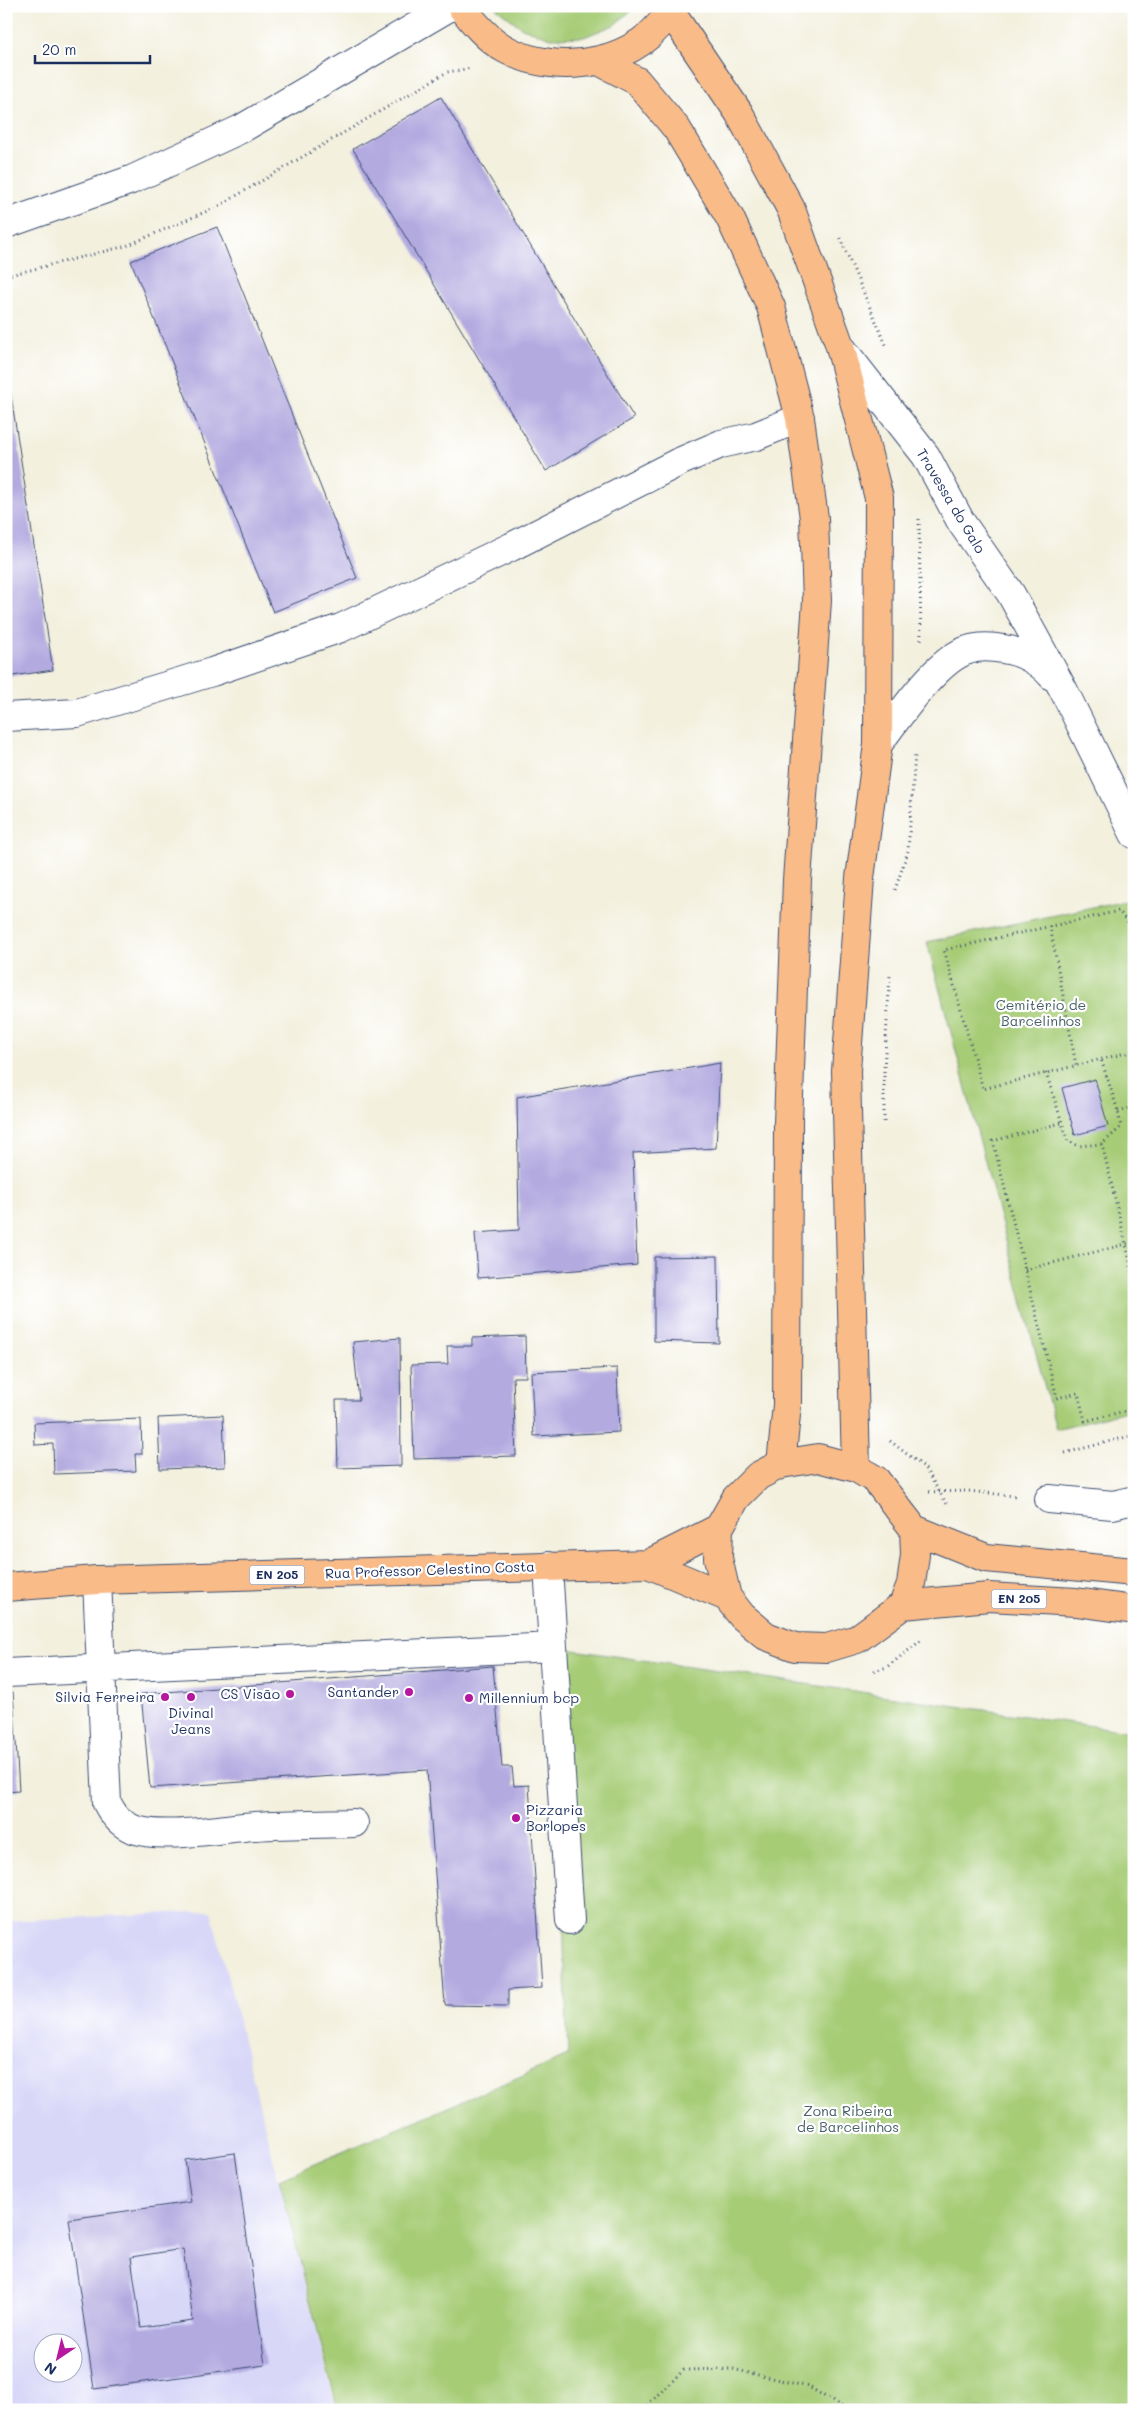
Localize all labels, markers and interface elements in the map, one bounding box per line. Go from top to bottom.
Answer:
scale bar [35,32,150,64]
text: 20 m [42,39,76,59]
street label: Travessa do Galo [913,445,990,557]
park label: Cemitério de Barcelinhos [996,995,1086,1030]
street label: Rua Professor Celestino Costa [325,1556,535,1583]
road number: EN 205 [250,1566,304,1584]
road number: EN 205 [992,1590,1046,1608]
place label: Santander [327,1682,399,1701]
place label: CS Visão [221,1684,280,1703]
marker: Santander [403,1686,415,1698]
place label: Silvia Ferreira [55,1687,155,1706]
marker: CS Visão [284,1688,296,1700]
place label: Millennium bcp [479,1688,579,1707]
marker: Silvia Ferreira [159,1691,171,1703]
marker: Divinal Jeans [185,1691,197,1703]
marker: Millennium bcp [463,1692,475,1704]
place label: Divinal Jeans [168,1703,214,1738]
place label: Pizzaria Borlopes [526,1800,586,1835]
marker: Pizzaria Borlopes [510,1812,522,1824]
park label: Zona Ribeira de Barcelinhos [797,2101,899,2136]
north arrow [32,2334,82,2384]
text: N [40,2358,60,2380]

